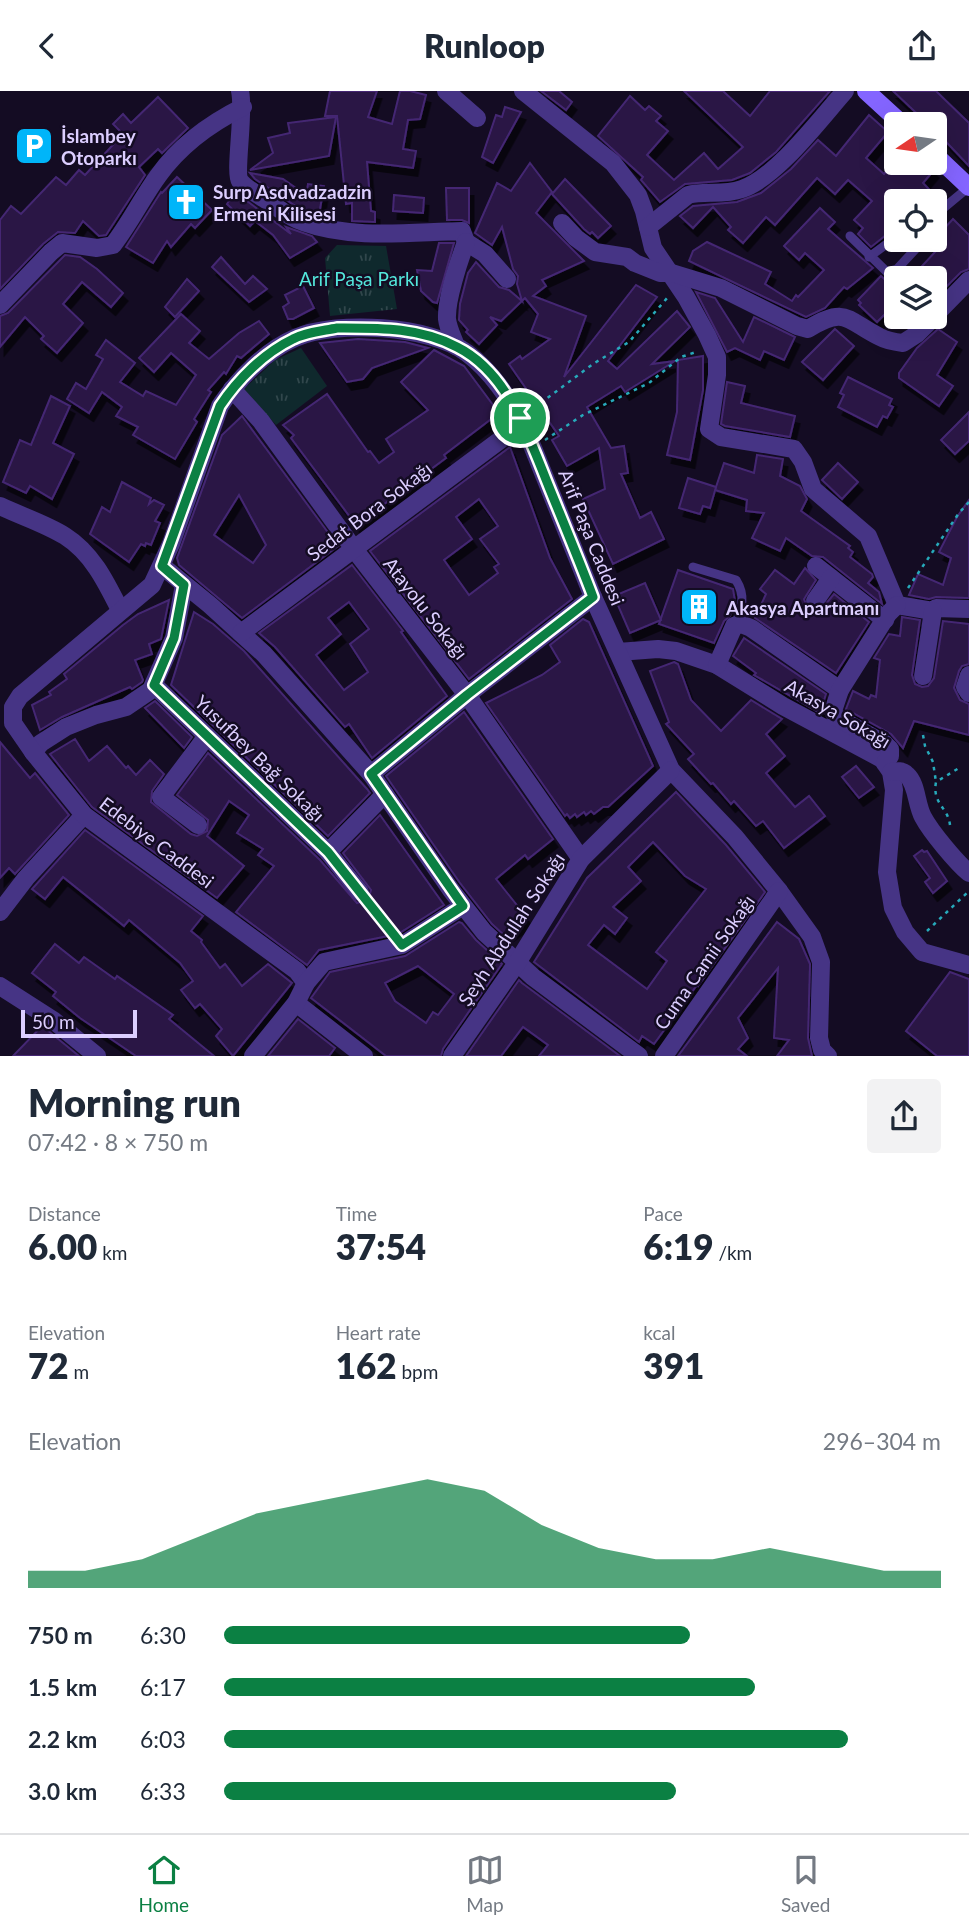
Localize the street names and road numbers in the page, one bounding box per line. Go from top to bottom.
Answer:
street label: Sedat Bora Sokağı [302,457,436,565]
street label: Arif Paşa Caddesi [554,466,630,608]
street label: Atayolu Sokağı [379,552,473,664]
street label: Akasya Sokağı [781,673,895,753]
street label: Yusufbey Bağ Sokağı [190,690,330,826]
street label: Edebiye Caddesi [95,792,219,892]
street label: Şeyh Abdullah Sokağı [453,848,569,1010]
street label: Cuma Camii Sokağı [649,890,759,1034]

